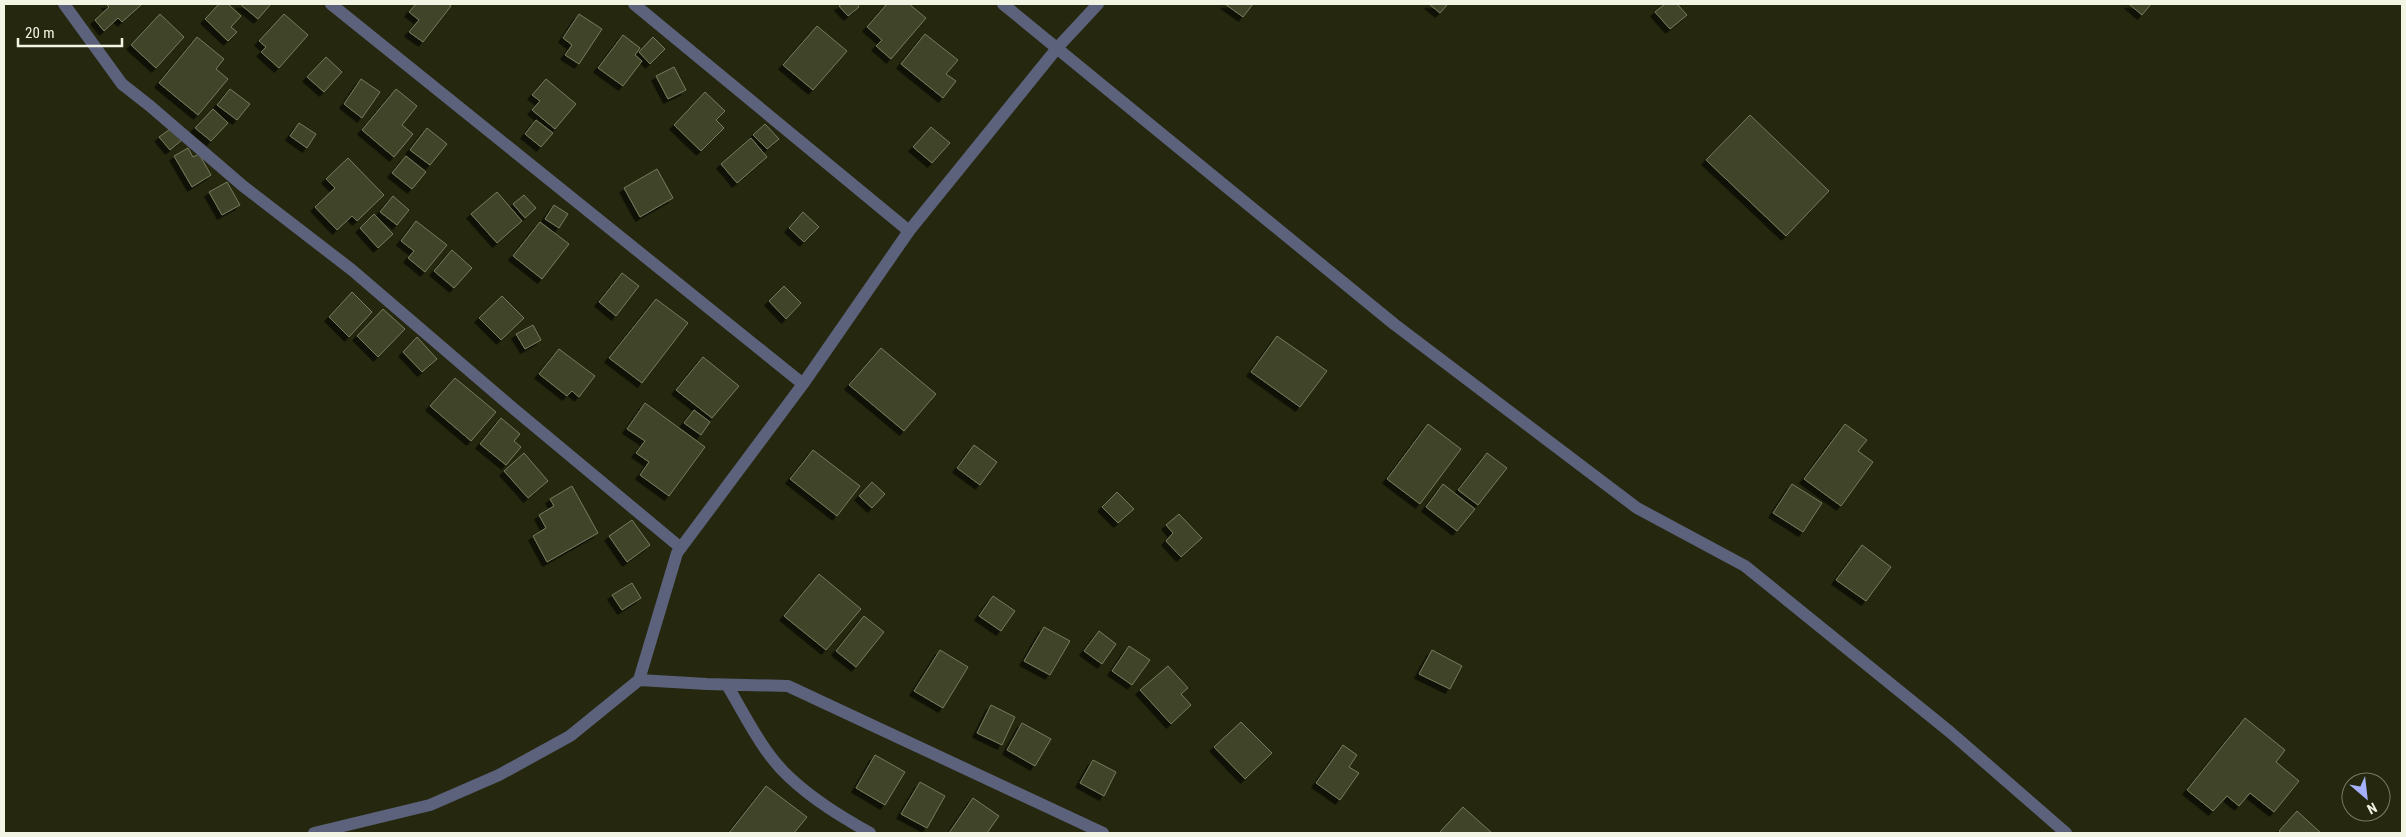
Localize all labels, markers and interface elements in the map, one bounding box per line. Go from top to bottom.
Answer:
scale bar [18,15,121,47]
text: 20 m [25,24,55,42]
north arrow [2341,772,2391,822]
text: N [2365,799,2380,818]

